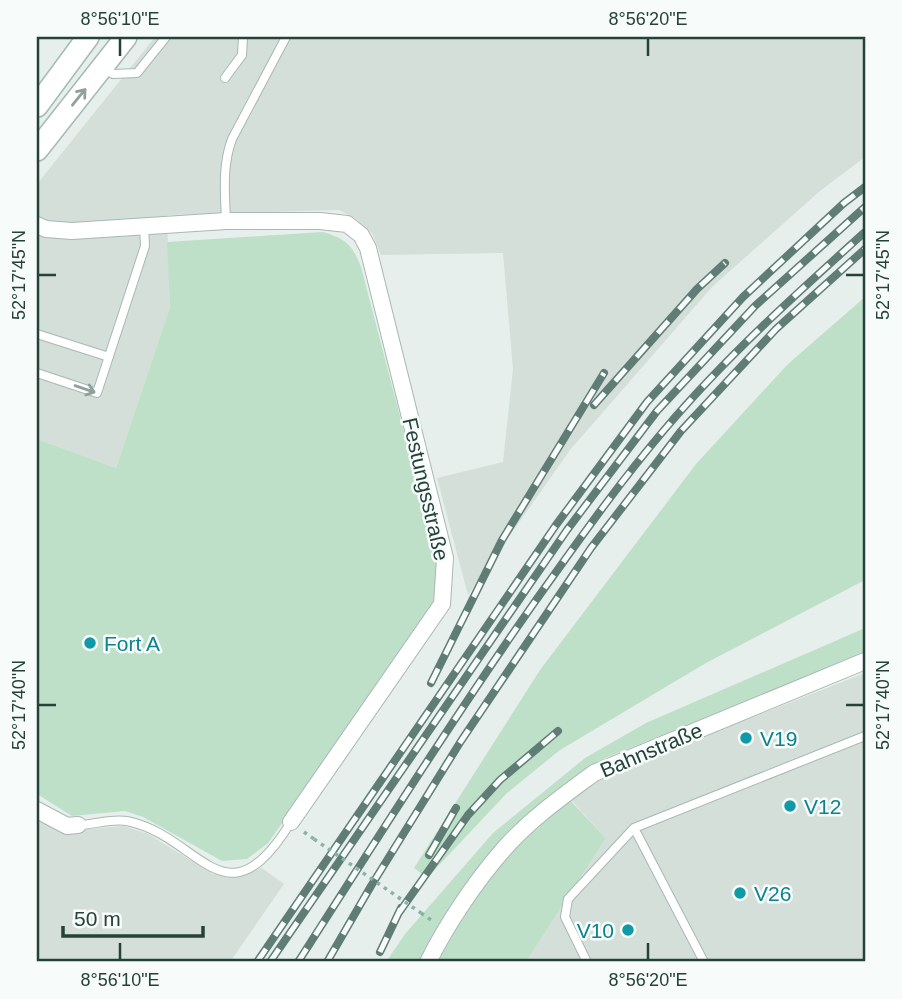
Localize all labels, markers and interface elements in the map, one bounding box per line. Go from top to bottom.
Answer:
text: 8°56'10"E [80,9,160,29]
text: 8°56'20"E [608,9,688,29]
one-way arrow [71,88,87,106]
text: 52°17'45"N [9,230,29,320]
text: 52°17'45"N [873,230,893,320]
one-way arrow [73,384,95,396]
street label: Festungsstraße [398,415,454,563]
place label: Fort A [104,632,160,655]
marker: Fort A [82,635,98,651]
text: 52°17'40"N [9,660,29,750]
text: 52°17'40"N [873,660,893,750]
street label: Bahnstraße [597,718,705,782]
place label: V19 [760,727,797,750]
marker: V19 [738,730,754,746]
place label: V12 [804,795,841,818]
marker: V12 [782,798,798,814]
place label: V26 [754,882,791,905]
marker: V26 [732,885,748,901]
scale bar [63,894,203,938]
text: 50 m [74,907,121,930]
place label: V10 [577,919,614,942]
marker: V10 [620,922,636,938]
text: 8°56'10"E [80,970,160,990]
text: 8°56'20"E [608,970,688,990]

